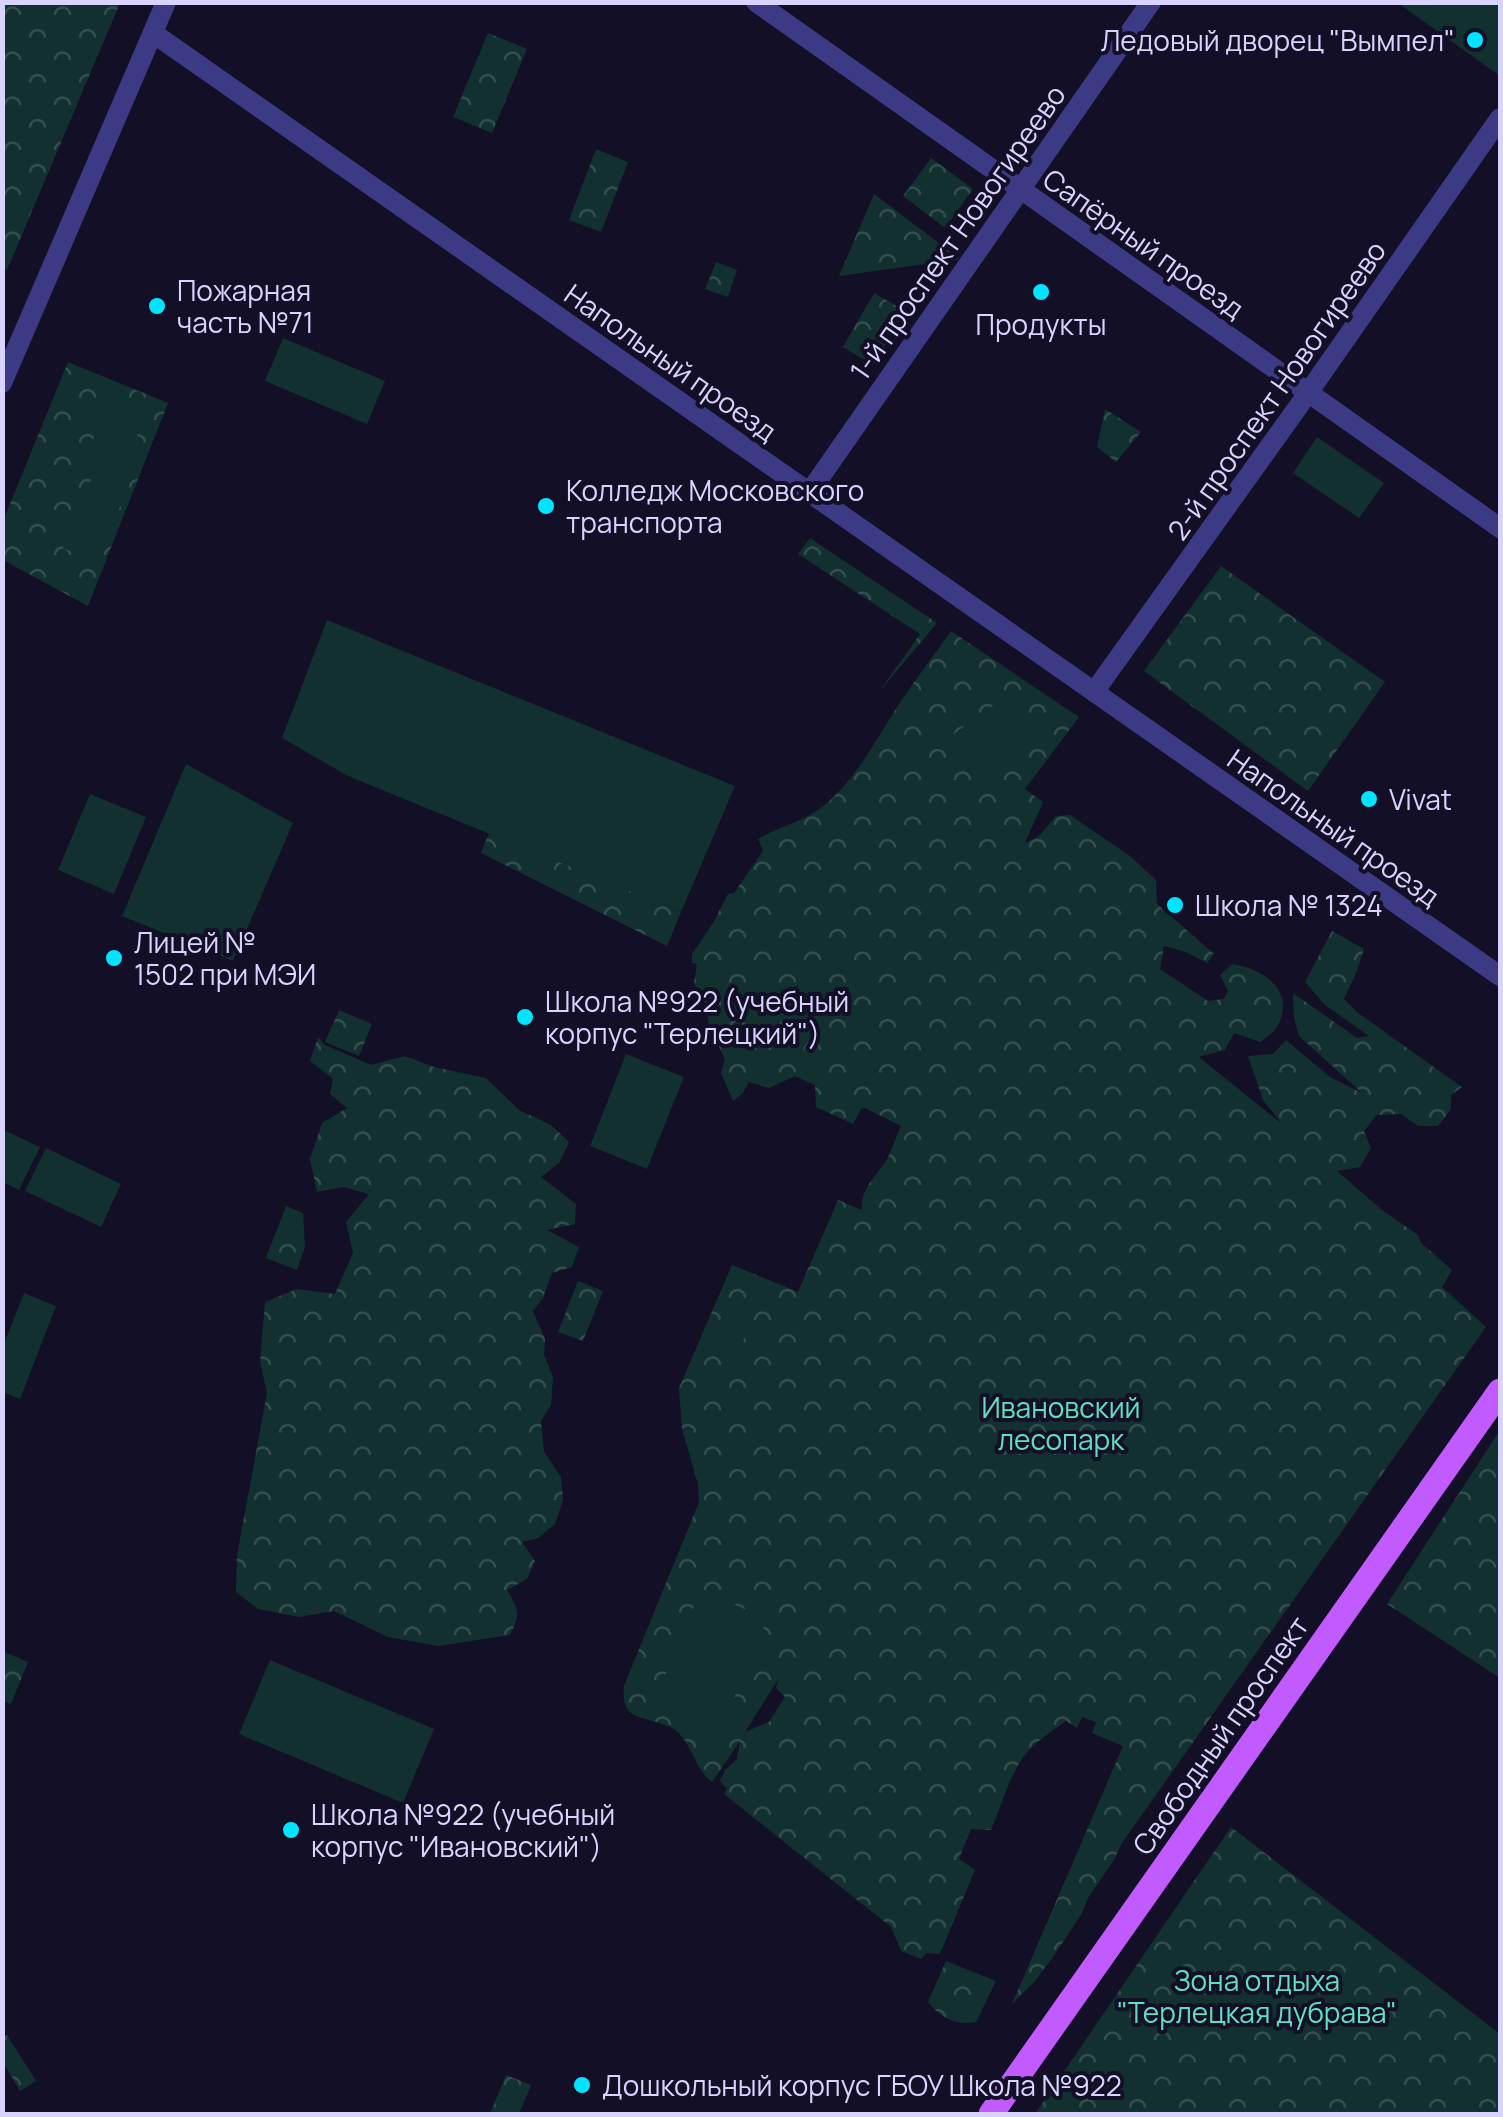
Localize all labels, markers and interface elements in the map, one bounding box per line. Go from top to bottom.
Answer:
place label: Ледовый дворец "Вымпел" [1101,21,1455,59]
marker: Ледовый дворец "Вымпел" [1464,29,1486,51]
street label: 1-й проспект Новогиреево [841,77,1073,387]
street label: Сапёрный проезд [1036,159,1252,327]
street label: 2-й проспект Новогиреево [1158,233,1394,547]
place label: Пожарная часть №71 [177,271,314,341]
street label: Напольный проезд [557,275,785,449]
marker: Продукты [1030,281,1052,303]
marker: Пожарная часть №71 [146,295,168,317]
place label: Продукты [976,305,1106,343]
place label: Колледж Московского транспорта [566,471,864,541]
marker: Колледж Московского транспорта [535,495,557,517]
street label: Напольный проезд [1220,740,1448,914]
place label: Vivat [1389,780,1452,818]
marker: Vivat [1358,788,1380,810]
place label: Школа № 1324 [1195,886,1383,924]
marker: Школа № 1324 [1164,894,1186,916]
place label: Лицей № 1502 при МЭИ [134,923,316,993]
marker: Лицей № 1502 при МЭИ [103,947,125,969]
place label: Школа №922 (учебный корпус "Терлецкий") [545,982,849,1052]
marker: Школа №922 (учебный корпус "Терлецкий") [514,1006,536,1028]
park label: Ивановский лесопарк [981,1388,1141,1458]
street label: Свободный проспект [1123,1608,1317,1862]
place label: Школа №922 (учебный корпус "Ивановский") [311,1795,615,1865]
marker: Школа №922 (учебный корпус "Ивановский") [280,1819,302,1841]
park label: Зона отдыха "Терлецкая дубрава" [1117,1961,1397,2031]
place label: Дошкольный корпус ГБОУ Школа №922 [602,2066,1122,2104]
marker: Дошкольный корпус ГБОУ Школа №922 [571,2074,593,2096]

